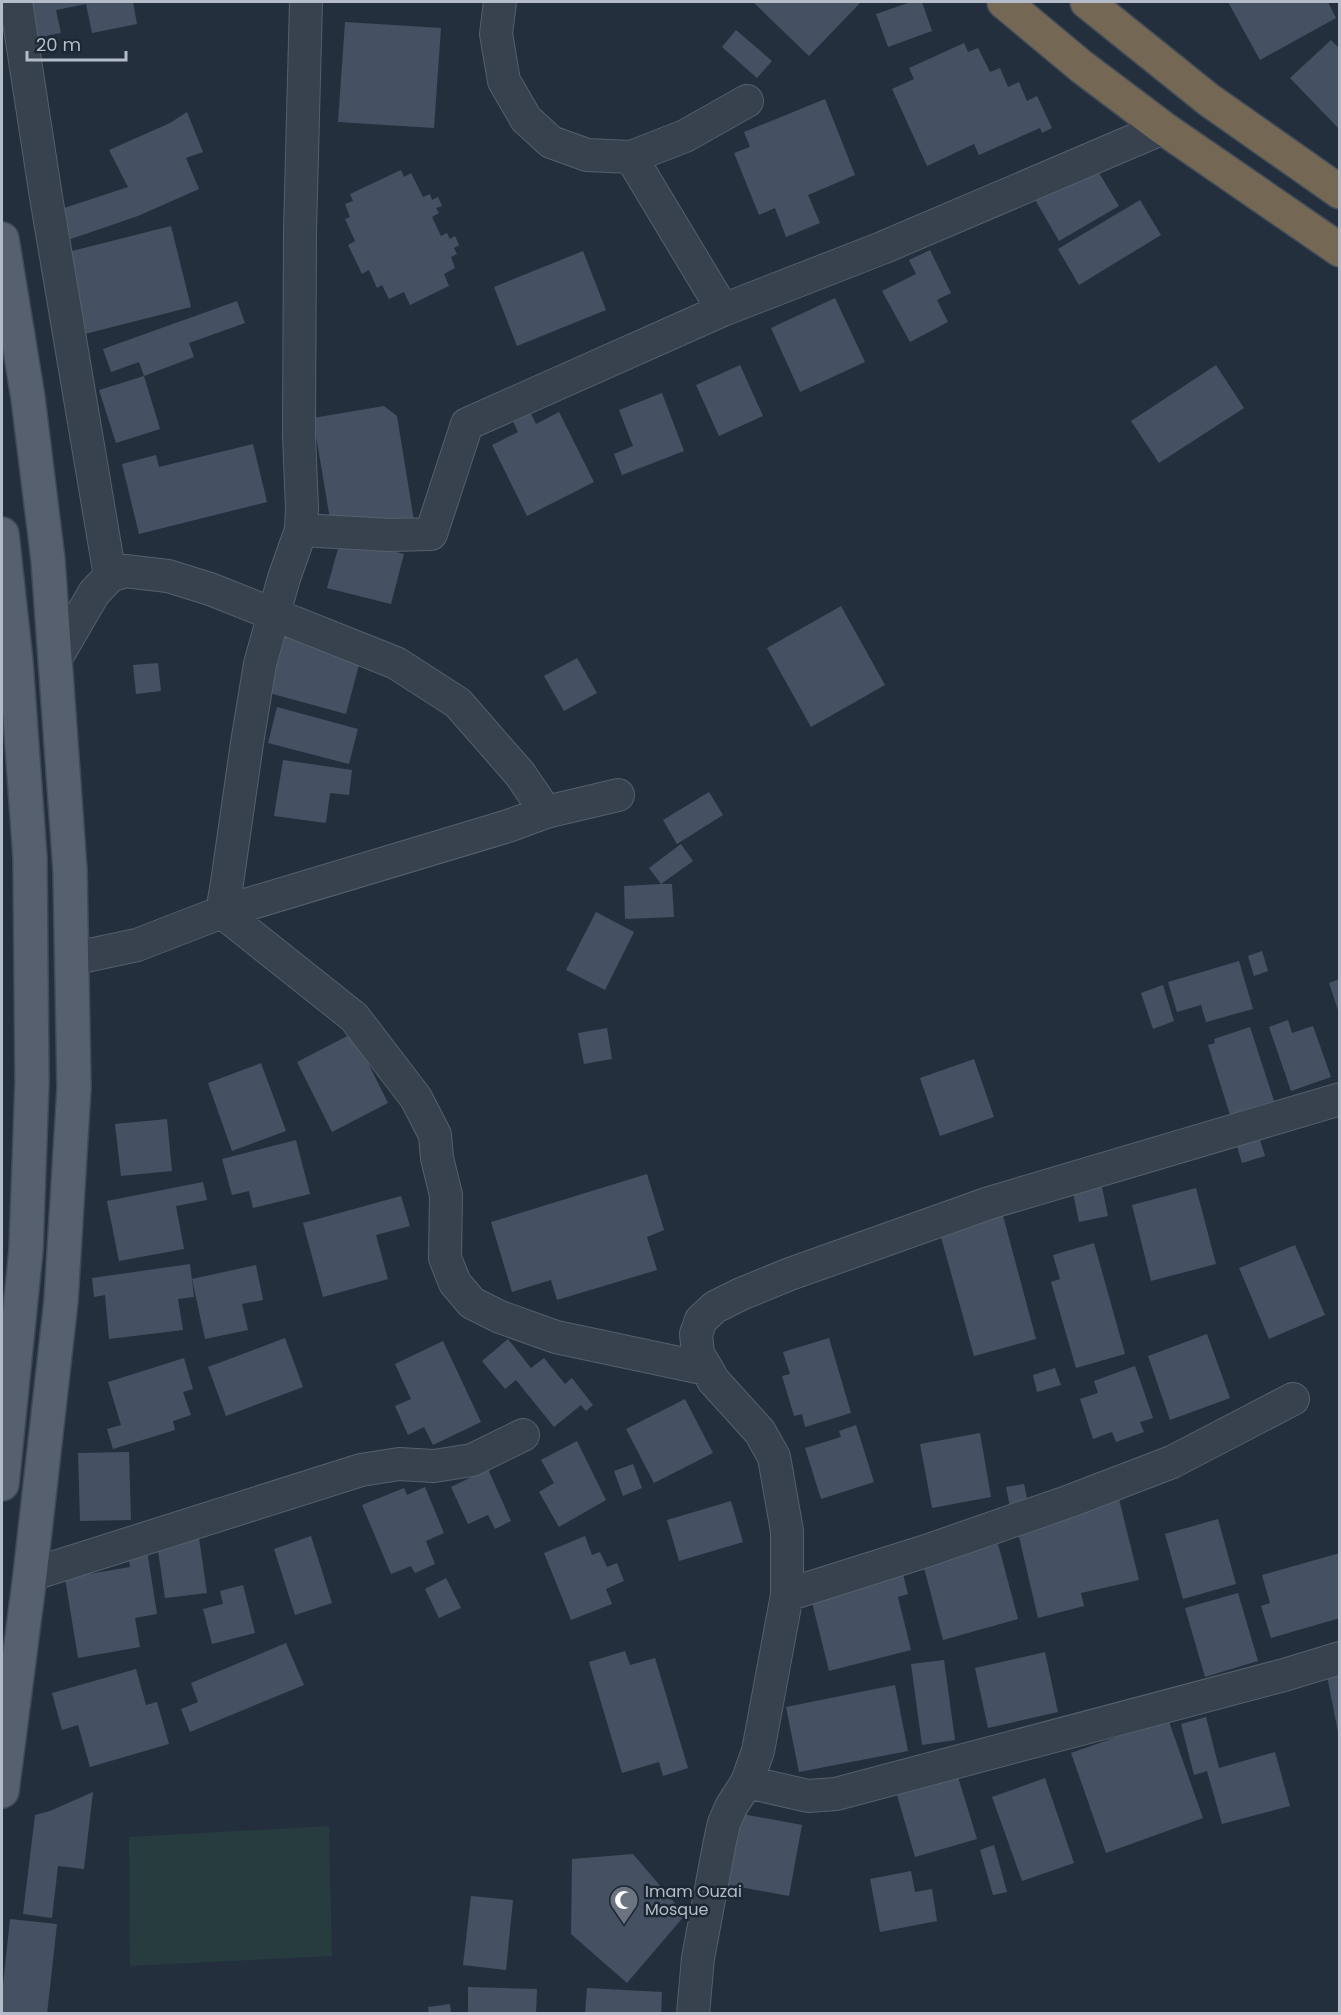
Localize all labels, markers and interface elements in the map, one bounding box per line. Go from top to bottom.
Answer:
scale bar [27,24,126,62]
text: 20 m [36,32,81,57]
place label: Imam Ouzai Mosque [645,1880,742,1921]
mosque icon: Imam Ouzai Mosque [608,1884,640,1926]

